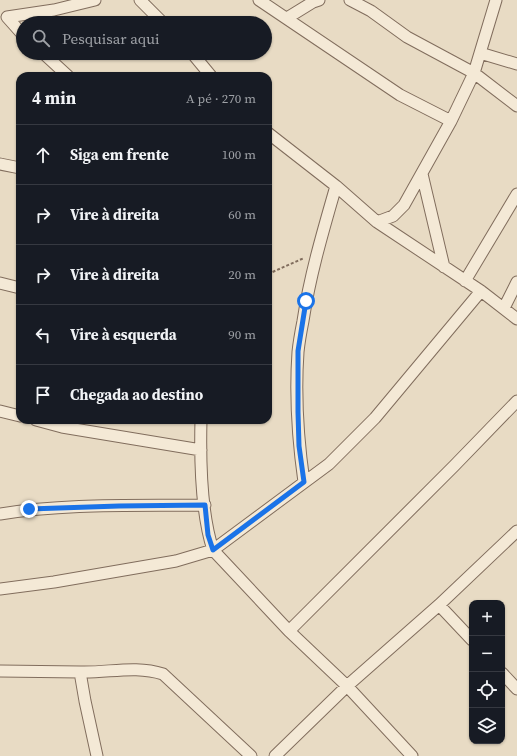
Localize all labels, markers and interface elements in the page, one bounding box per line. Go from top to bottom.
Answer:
search box [16,16,272,60]
icon: search [30,27,52,49]
text: Pesquisar aqui [62,28,159,49]
text: 4 min [32,86,76,110]
text: A pé · 270 m [186,90,256,107]
icon: ahead [32,144,54,166]
text: Siga em frente [70,144,169,165]
text: 100 m [222,146,256,163]
icon: right [32,204,54,226]
text: Vire à direita [70,204,159,225]
text: 60 m [228,206,256,223]
icon: right [32,264,54,286]
text: Vire à direita [70,264,159,285]
text: 20 m [228,266,256,283]
route start [297,292,315,310]
icon: left [32,324,54,346]
text: Vire à esquerda [70,324,177,345]
text: 90 m [228,326,256,343]
icon: arrive [32,384,54,406]
text: Chegada ao destino [70,384,203,405]
route end [20,500,38,518]
map controls [469,600,505,744]
button: + [469,600,505,636]
button: − [469,636,505,672]
button: locate [469,672,505,708]
button: layers [469,708,505,744]

